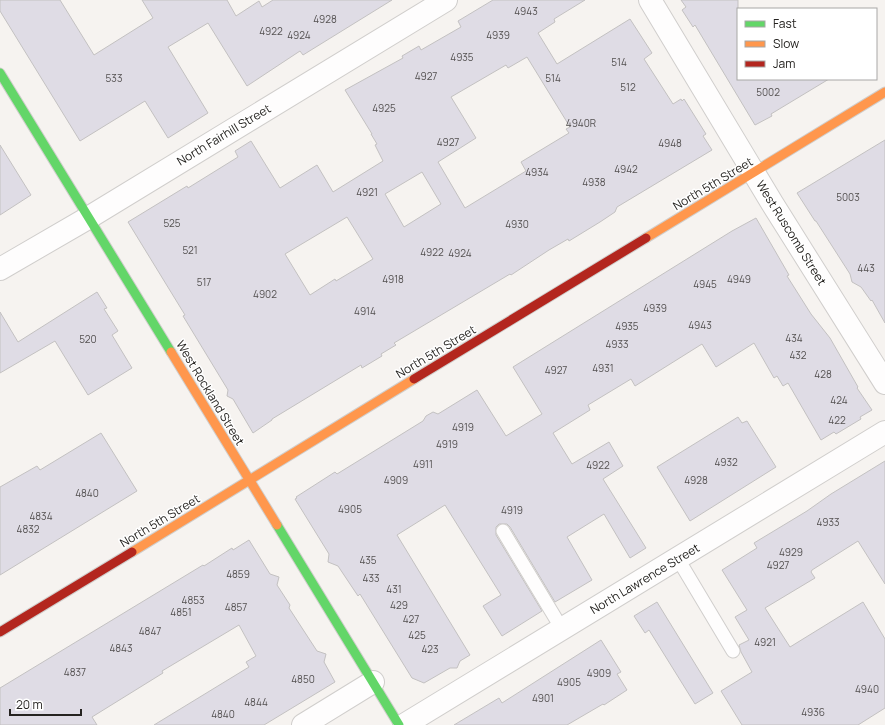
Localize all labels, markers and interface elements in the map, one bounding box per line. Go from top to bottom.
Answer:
house number: 4943 [514,4,538,18]
legend [737,8,877,80]
house number: 4928 [313,12,337,26]
text: Fast [773,15,797,32]
house number: 4922 [259,24,283,38]
house number: 4924 [287,28,311,42]
house number: 4939 [486,28,510,42]
text: Slow [773,35,799,52]
house number: 4935 [450,50,474,64]
house number: 514 [611,55,627,69]
text: Jam [773,55,795,72]
house number: 4927 [415,69,437,83]
house number: 533 [106,71,122,85]
house number: 514 [545,71,561,85]
house number: 512 [620,80,636,94]
house number: 5002 [756,85,780,99]
street label: North Fairhill Street [174,100,274,169]
house number: 4925 [372,101,396,115]
house number: 4940R [566,116,596,130]
house number: 4927 [437,135,459,149]
house number: 4948 [658,136,682,150]
street label: North 5th Street [670,153,756,214]
house number: 4942 [614,162,638,176]
house number: 4934 [525,165,549,179]
house number: 4938 [582,175,606,189]
street label: West Ruscomb Street [752,177,831,288]
house number: 4921 [356,185,378,199]
house number: 5003 [836,190,860,204]
house number: 525 [164,216,181,230]
house number: 4930 [505,217,529,231]
house number: 521 [182,243,198,257]
house number: 4922 [420,245,444,259]
house number: 4924 [448,246,472,260]
house number: 443 [857,261,875,275]
house number: 4918 [382,272,404,286]
house number: 4949 [727,272,751,286]
house number: 517 [197,275,211,289]
house number: 4945 [693,277,717,291]
house number: 4902 [253,287,277,301]
house number: 4939 [643,301,667,315]
house number: 4914 [354,304,376,318]
house number: 4943 [688,318,712,332]
house number: 4935 [615,319,639,333]
street label: North 5th Street [393,321,479,382]
house number: 434 [785,331,803,345]
house number: 520 [79,332,97,346]
street label: West Rockland Street [172,337,249,449]
house number: 4933 [605,337,629,351]
house number: 432 [789,348,807,362]
house number: 4931 [592,361,614,375]
house number: 4927 [545,363,567,377]
house number: 428 [814,367,832,381]
house number: 424 [830,393,848,407]
house number: 422 [828,413,846,427]
house number: 4919 [452,420,474,434]
house number: 4919 [436,437,458,451]
house number: 4932 [714,455,738,469]
house number: 4911 [413,457,433,471]
house number: 4922 [586,458,610,472]
house number: 4909 [384,473,408,487]
house number: 4928 [684,473,708,487]
house number: 4840 [75,486,99,500]
street label: North 5th Street [117,490,203,551]
house number: 4905 [338,502,362,516]
house number: 4919 [501,503,523,517]
house number: 4834 [29,509,53,523]
house number: 4933 [816,515,840,529]
house number: 4832 [17,522,40,536]
street label: North Lawrence Street [587,539,703,618]
house number: 4929 [779,545,803,559]
house number: 435 [359,553,377,567]
house number: 4927 [767,558,789,572]
house number: 4859 [226,567,250,581]
house number: 433 [363,571,379,585]
house number: 431 [386,582,402,596]
house number: 4853 [181,593,205,607]
house number: 429 [390,598,408,612]
house number: 4857 [225,600,247,614]
house number: 4851 [170,605,192,619]
house number: 427 [403,612,419,626]
house number: 4847 [139,624,161,638]
house number: 425 [408,628,426,642]
house number: 4921 [754,635,776,649]
house number: 4843 [109,641,133,655]
house number: 423 [421,642,439,656]
house number: 4837 [64,665,86,679]
house number: 4909 [587,666,611,680]
house number: 4850 [291,672,315,686]
house number: 4905 [557,675,581,689]
house number: 4940 [855,682,879,696]
scale bar [10,691,81,717]
house number: 4901 [532,691,554,705]
house number: 4844 [244,695,268,709]
text: 20 m [16,696,43,713]
house number: 4936 [801,705,825,719]
house number: 4840 [211,707,235,721]

